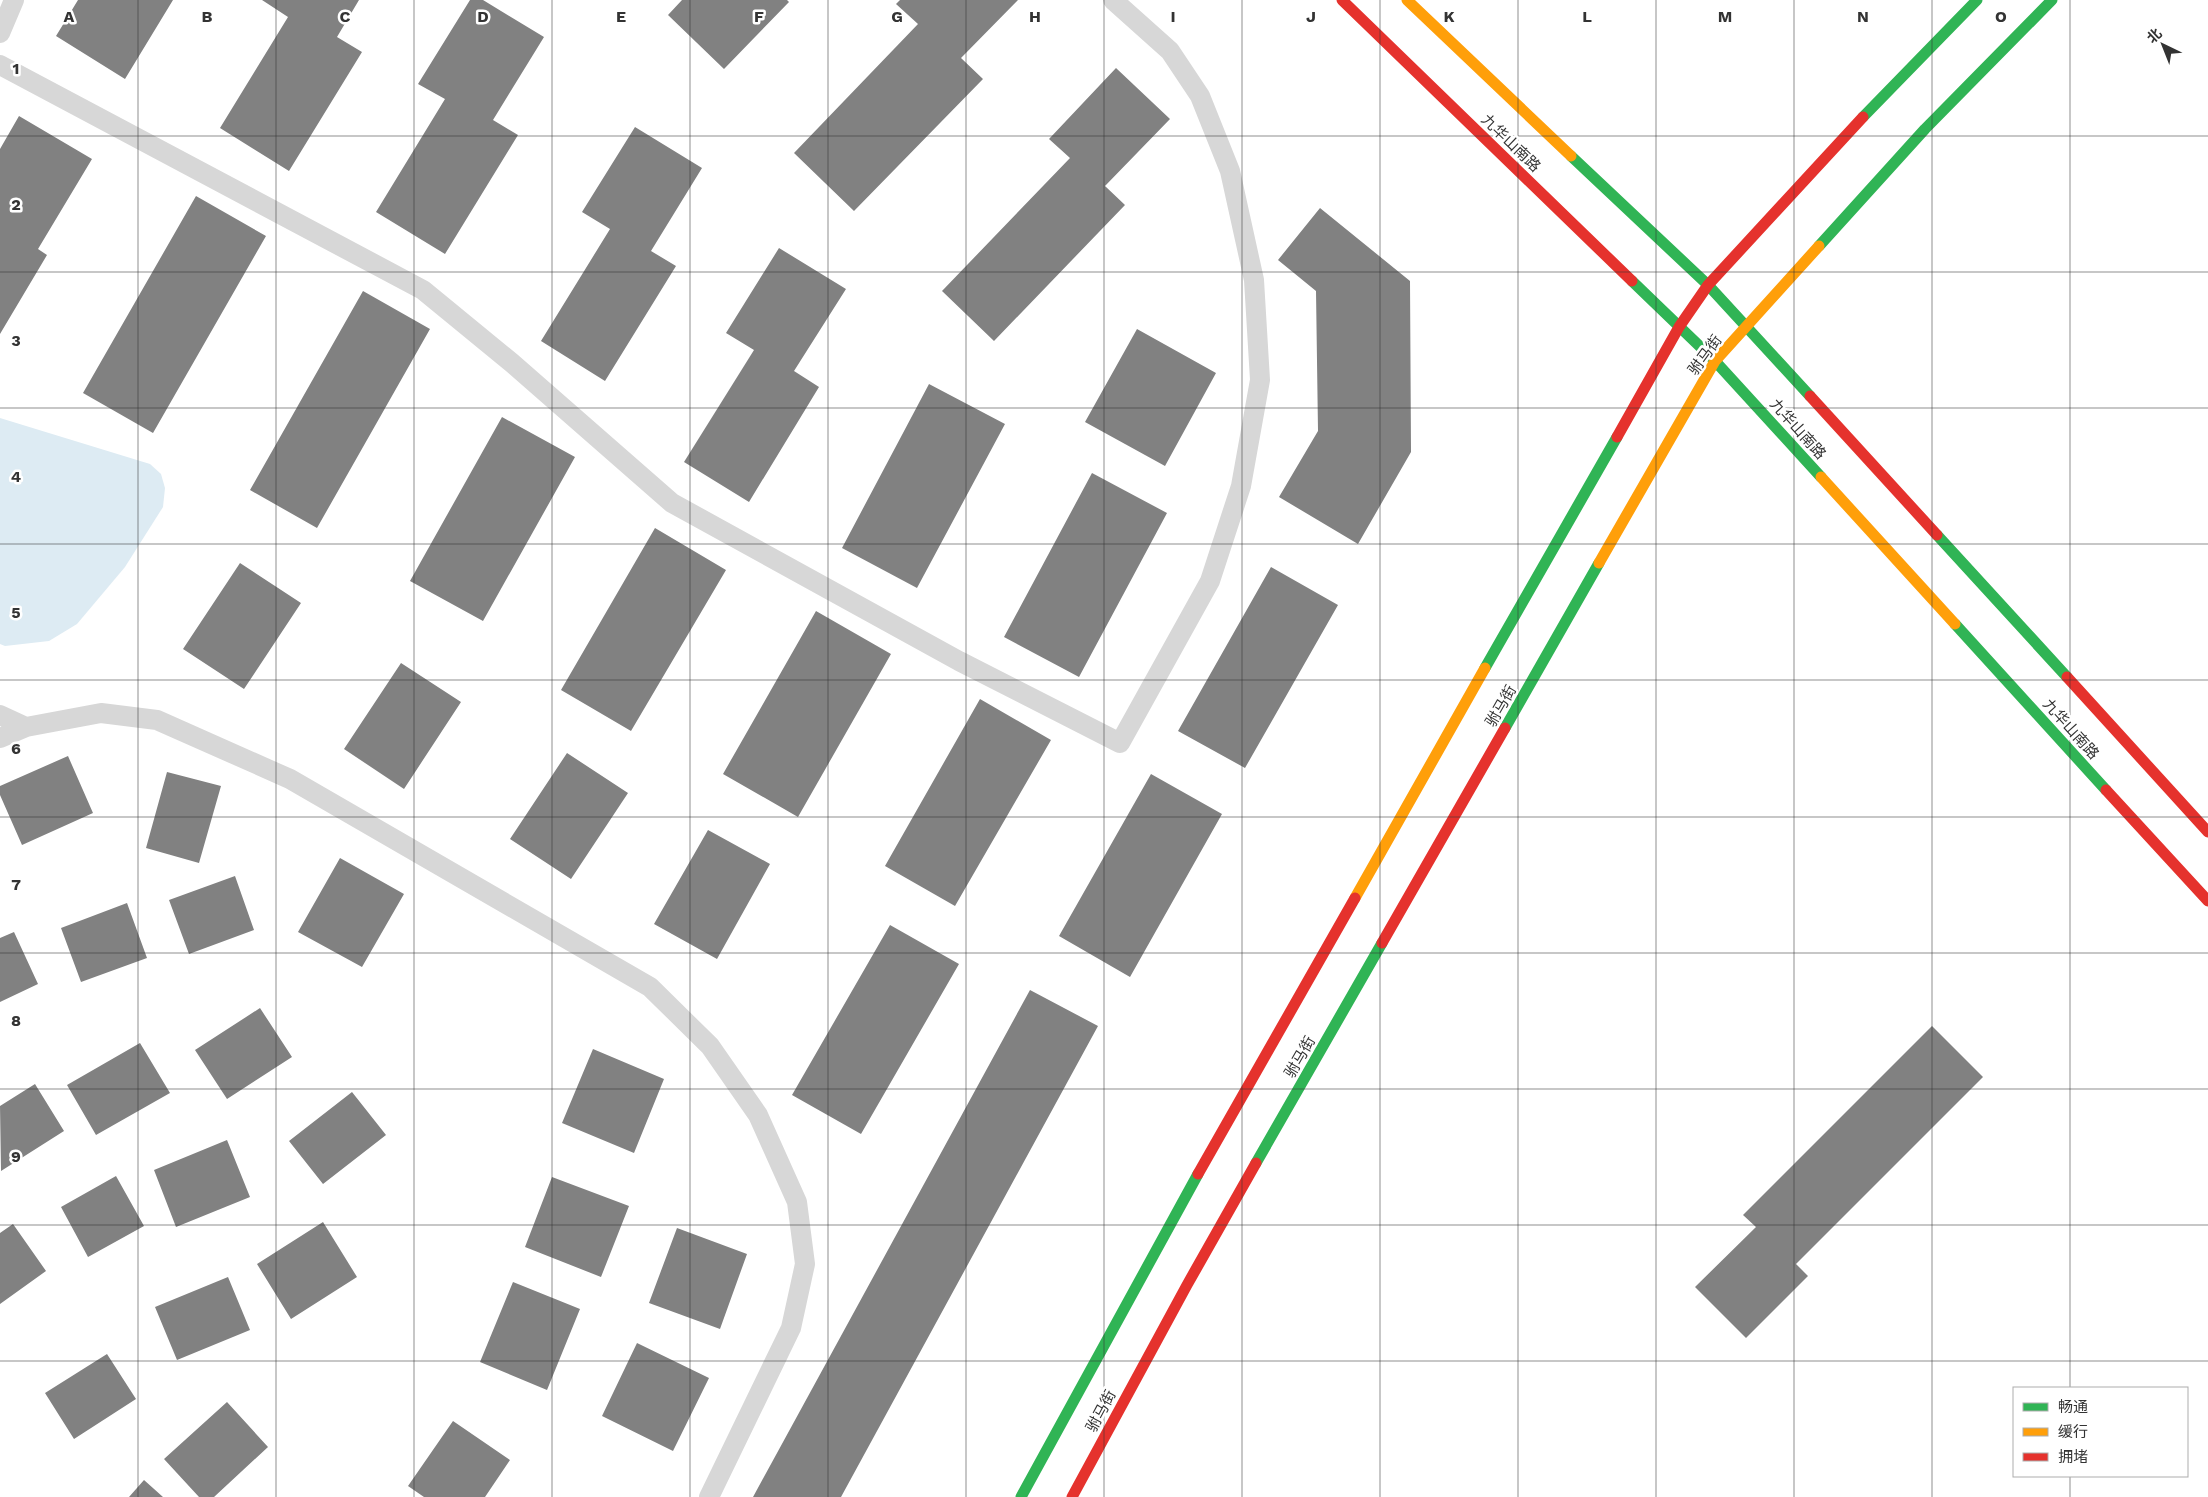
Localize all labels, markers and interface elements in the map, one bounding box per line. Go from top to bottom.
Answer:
text: A [64,7,75,26]
text: B [202,7,213,26]
text: C [340,7,351,26]
text: D [477,7,489,26]
text: E [616,7,626,26]
text: F [754,7,764,26]
text: G [891,7,903,26]
text: H [1029,7,1041,26]
text: I [1170,7,1176,26]
text: J [1306,7,1316,26]
text: K [1443,7,1455,26]
text: L [1582,7,1592,26]
text: M [1718,7,1732,26]
text: N [1857,7,1869,26]
text: O [1995,7,2007,26]
north arrow [2138,20,2188,70]
text: 北 [2144,25,2165,46]
text: 1 [13,59,19,78]
street label: 九华山南路 [1478,110,1544,176]
text: 2 [11,195,21,214]
text: 3 [11,331,21,350]
street label: 驸马街 [1684,332,1726,378]
street label: 九华山南路 [1766,395,1830,463]
text: 4 [11,467,21,486]
text: 5 [11,603,21,622]
street label: 驸马街 [1482,682,1520,730]
street label: 九华山南路 [2039,695,2103,763]
text: 6 [11,739,21,758]
text: 7 [11,875,21,894]
text: 8 [11,1011,21,1030]
street label: 驸马街 [1281,1033,1319,1081]
text: 9 [11,1147,21,1166]
street label: 驸马街 [1082,1387,1120,1435]
legend [2013,1387,2188,1477]
text: 畅通 [2058,1398,2088,1416]
text: 缓行 [2058,1423,2088,1441]
text: 拥堵 [2058,1448,2088,1466]

